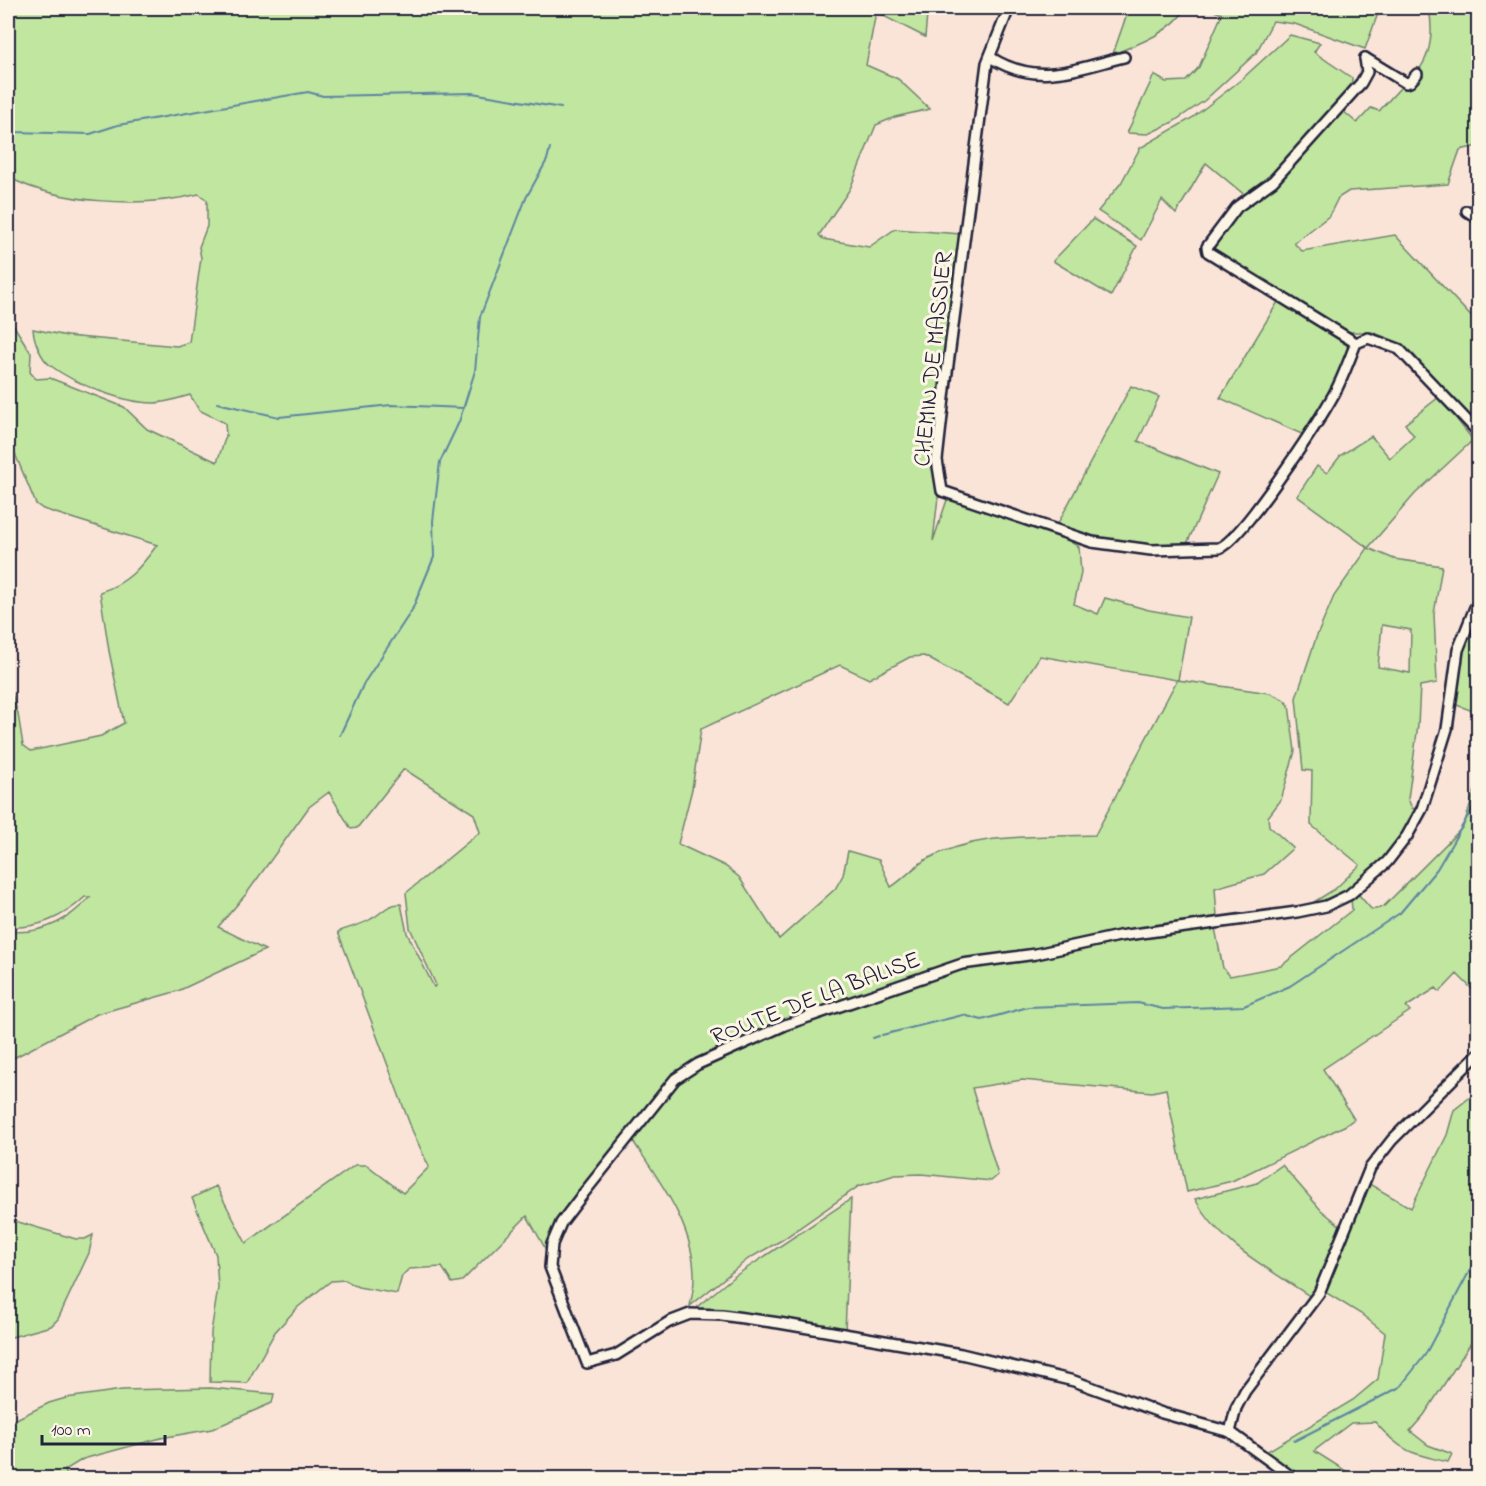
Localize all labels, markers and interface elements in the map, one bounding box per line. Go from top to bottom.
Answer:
street label: CHEMIN DE MASSIER [906,249,963,468]
street label: ROUTE DE LA BALISE [706,943,926,1055]
scale bar [42,1408,165,1446]
text: 100 m [51,1418,91,1444]

